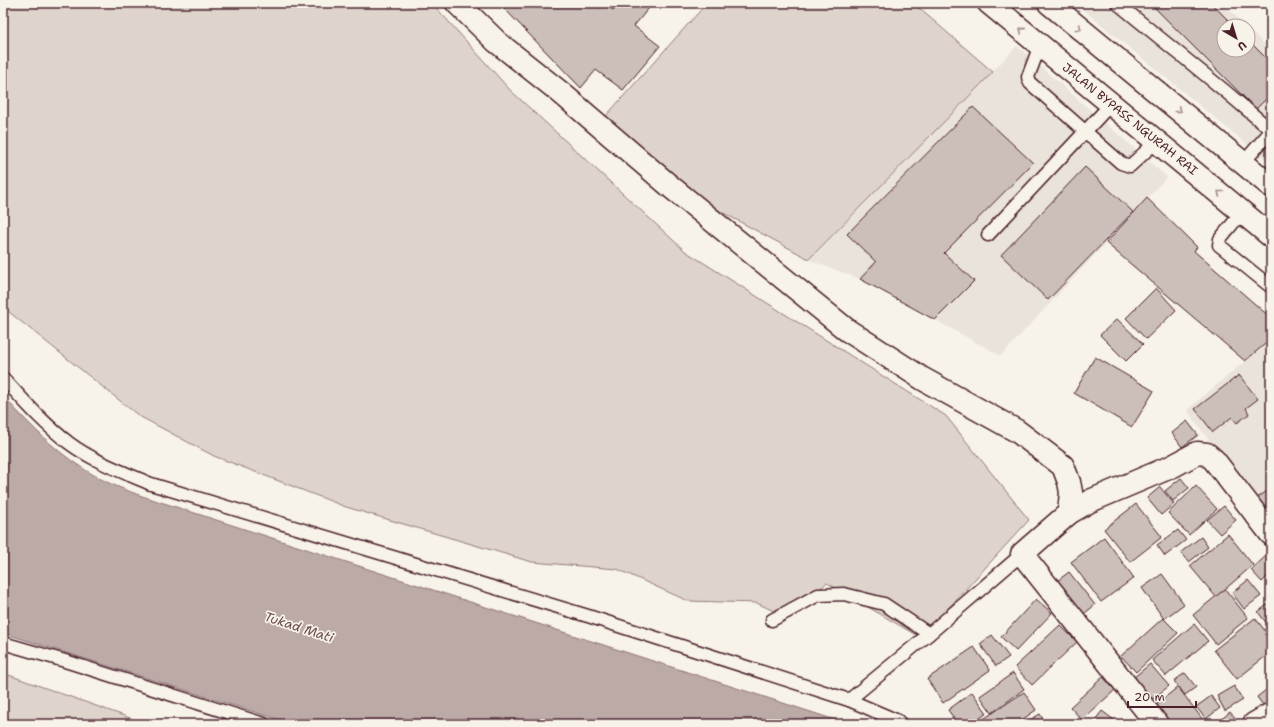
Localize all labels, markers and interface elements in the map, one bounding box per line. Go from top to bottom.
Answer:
north arrow [1216,18,1256,58]
one-way arrow [1074,23,1081,30]
one-way arrow [1019,28,1027,35]
text: U [1234,37,1249,54]
street label: JALAN BYPASS NGURAH RAI [1059,59,1201,179]
one-way arrow [1175,106,1182,113]
one-way arrow [1217,190,1224,197]
water label: Tukad Mati [262,608,336,646]
scale bar [1128,683,1196,709]
text: 20 m [1134,689,1165,705]

